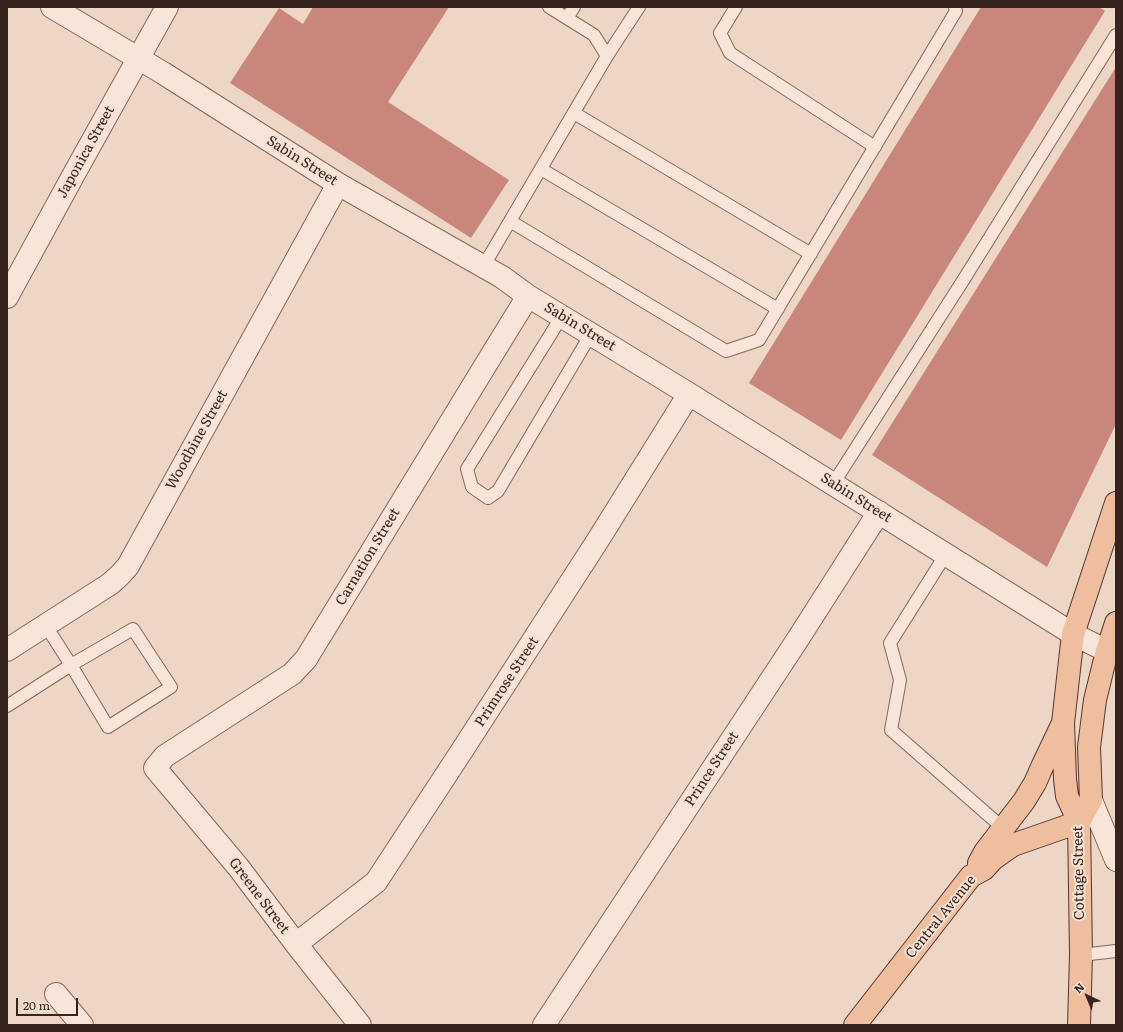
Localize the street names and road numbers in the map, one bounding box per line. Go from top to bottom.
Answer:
street label: Japonica Street [54,103,118,201]
street label: Sabin Street [263,133,341,189]
street label: Sabin Street [541,299,619,355]
street label: Woodbine Street [163,387,231,493]
street label: Sabin Street [817,470,895,526]
street label: Carnation Street [332,505,404,609]
street label: Primrose Street [472,634,542,730]
street label: Prince Street [682,728,742,810]
street label: Cottage Street [1070,826,1088,920]
street label: Greene Street [225,855,293,937]
street label: Central Avenue [902,872,980,962]

